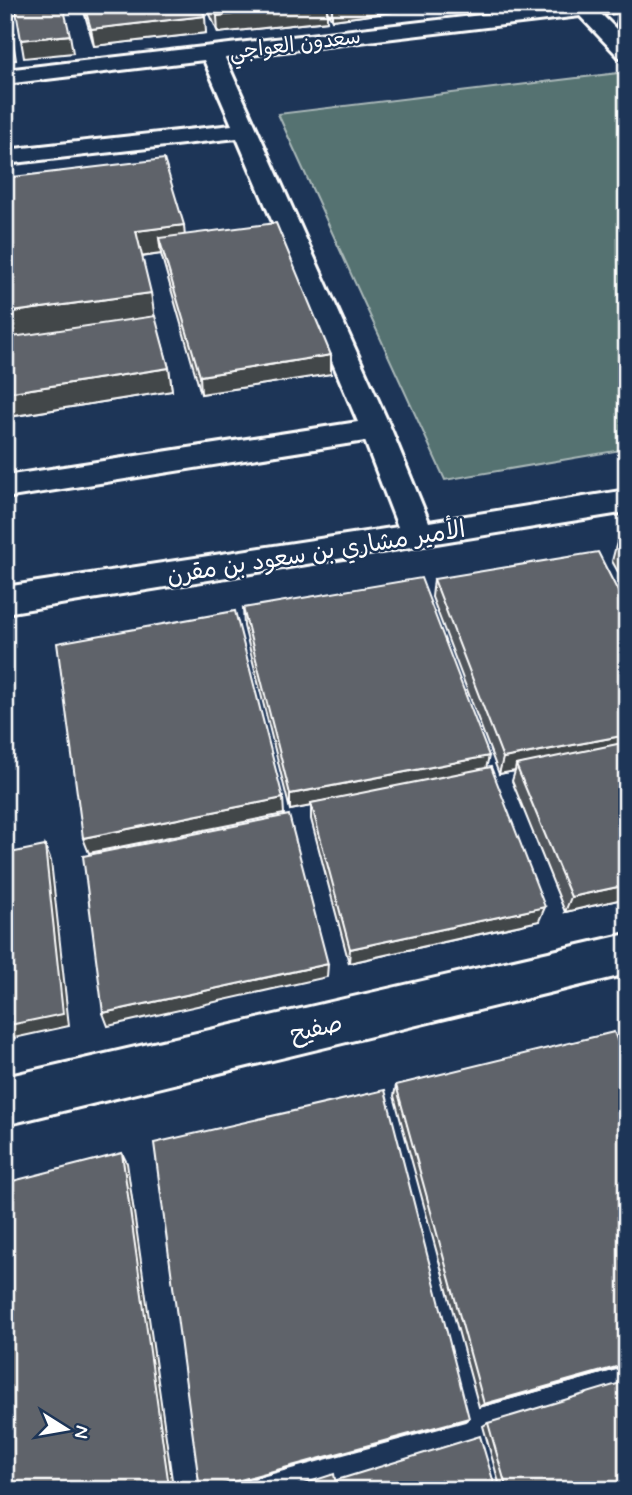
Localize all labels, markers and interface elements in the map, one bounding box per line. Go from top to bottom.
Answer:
street label: سعدون العواجي [228,23,363,71]
street label: الأمير مشاري بن سعود بن مقرن [164,512,468,592]
street label: صفيح [287,1008,346,1051]
north arrow [32,1394,102,1464]
text: N [68,1423,95,1441]

